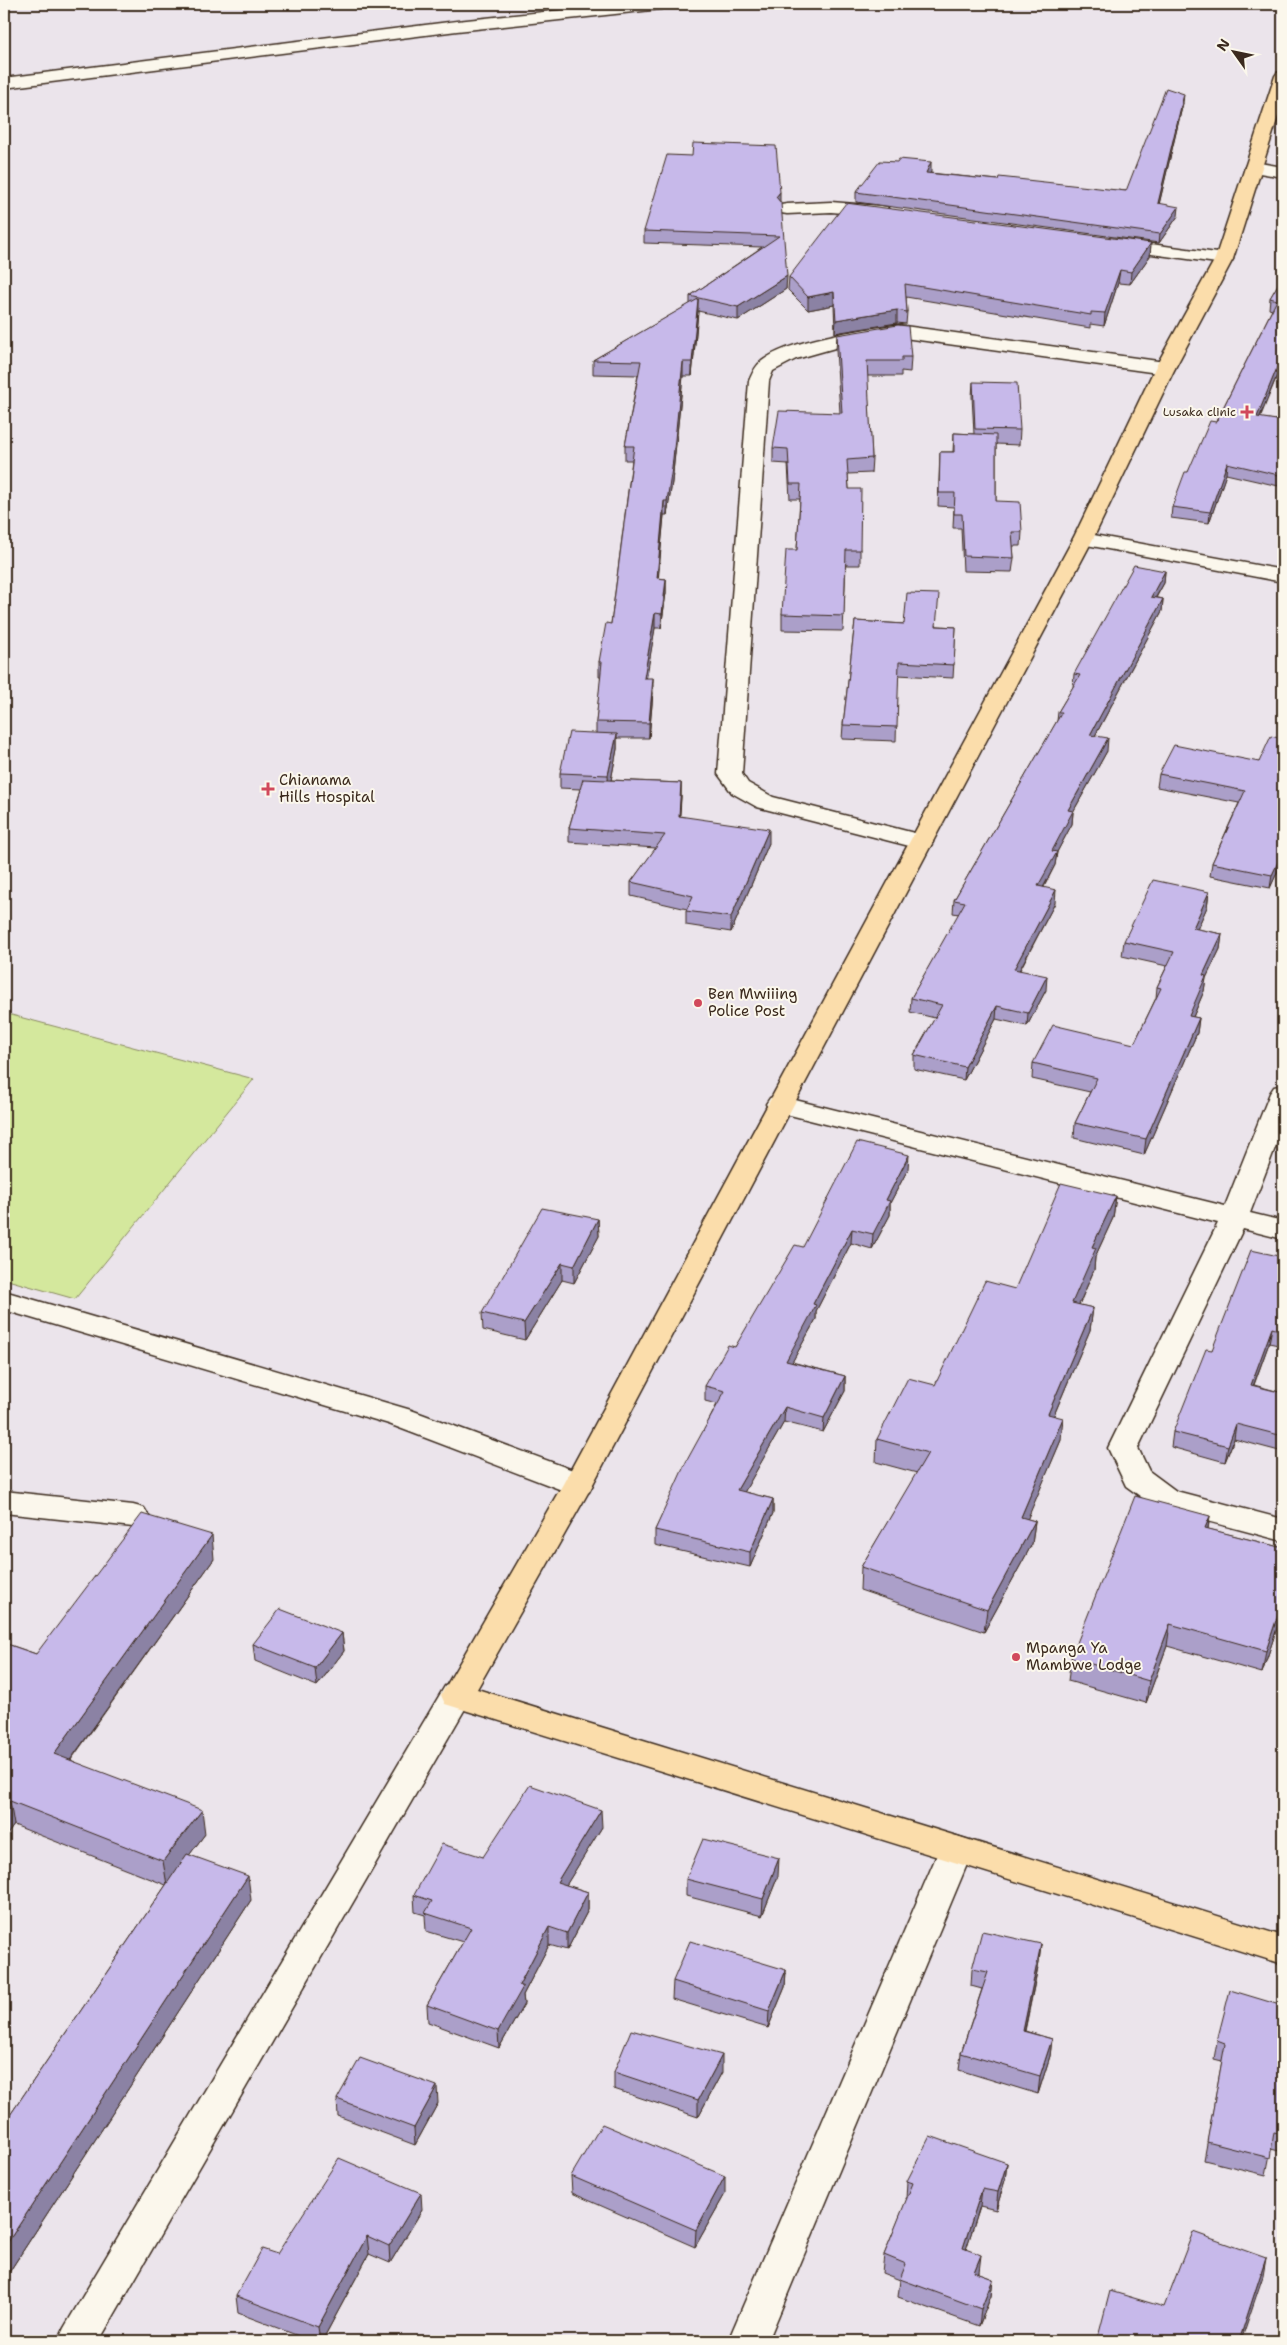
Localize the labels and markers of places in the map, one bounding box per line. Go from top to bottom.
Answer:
place label: Lusaka clinic [1163,404,1236,420]
marker: Lusaka clinic [1240,405,1254,419]
place label: Chianama Hills Hospital [279,770,375,807]
marker: Chianama Hills Hospital [261,782,275,796]
place label: Ben Mwiiing Police Post [708,984,797,1021]
marker: Ben Mwiiing Police Post [692,997,704,1009]
place label: Mpanga Ya Mambwe Lodge [1026,1638,1142,1675]
marker: Mpanga Ya Mambwe Lodge [1010,1651,1022,1663]

